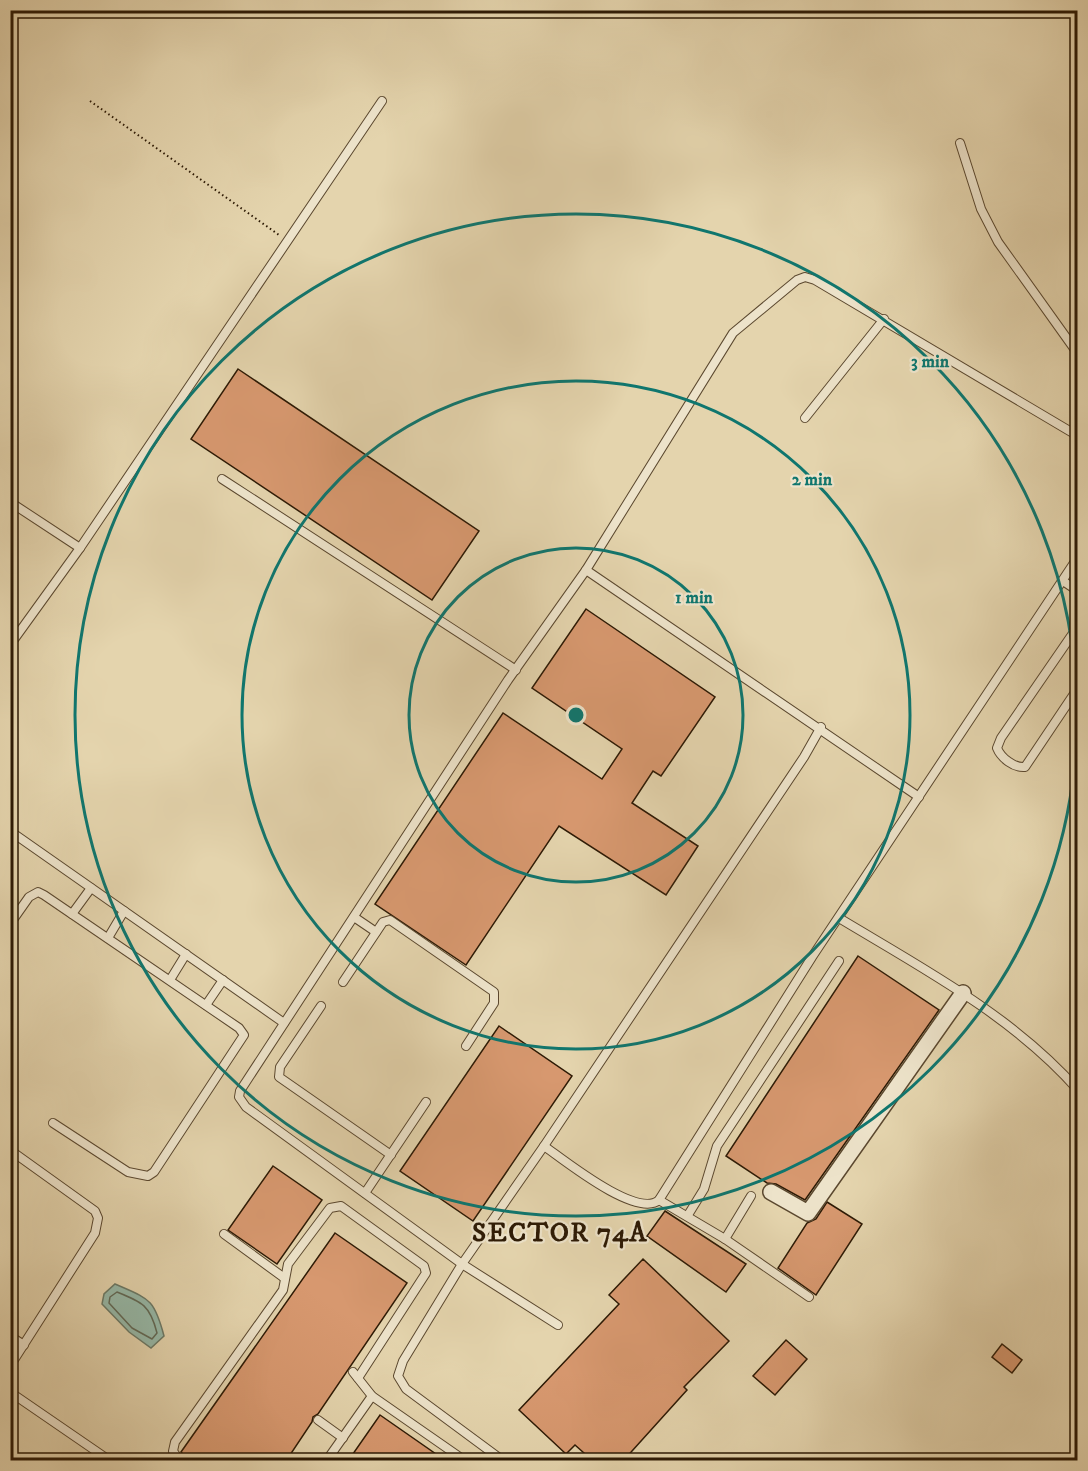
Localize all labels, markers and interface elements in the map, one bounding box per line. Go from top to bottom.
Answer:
text: 3 min [911,351,950,373]
text: 2 min [792,469,833,491]
text: 1 min [675,587,714,609]
centre of rings [566,705,586,725]
district label: SECTOR 74A [472,1216,648,1250]

